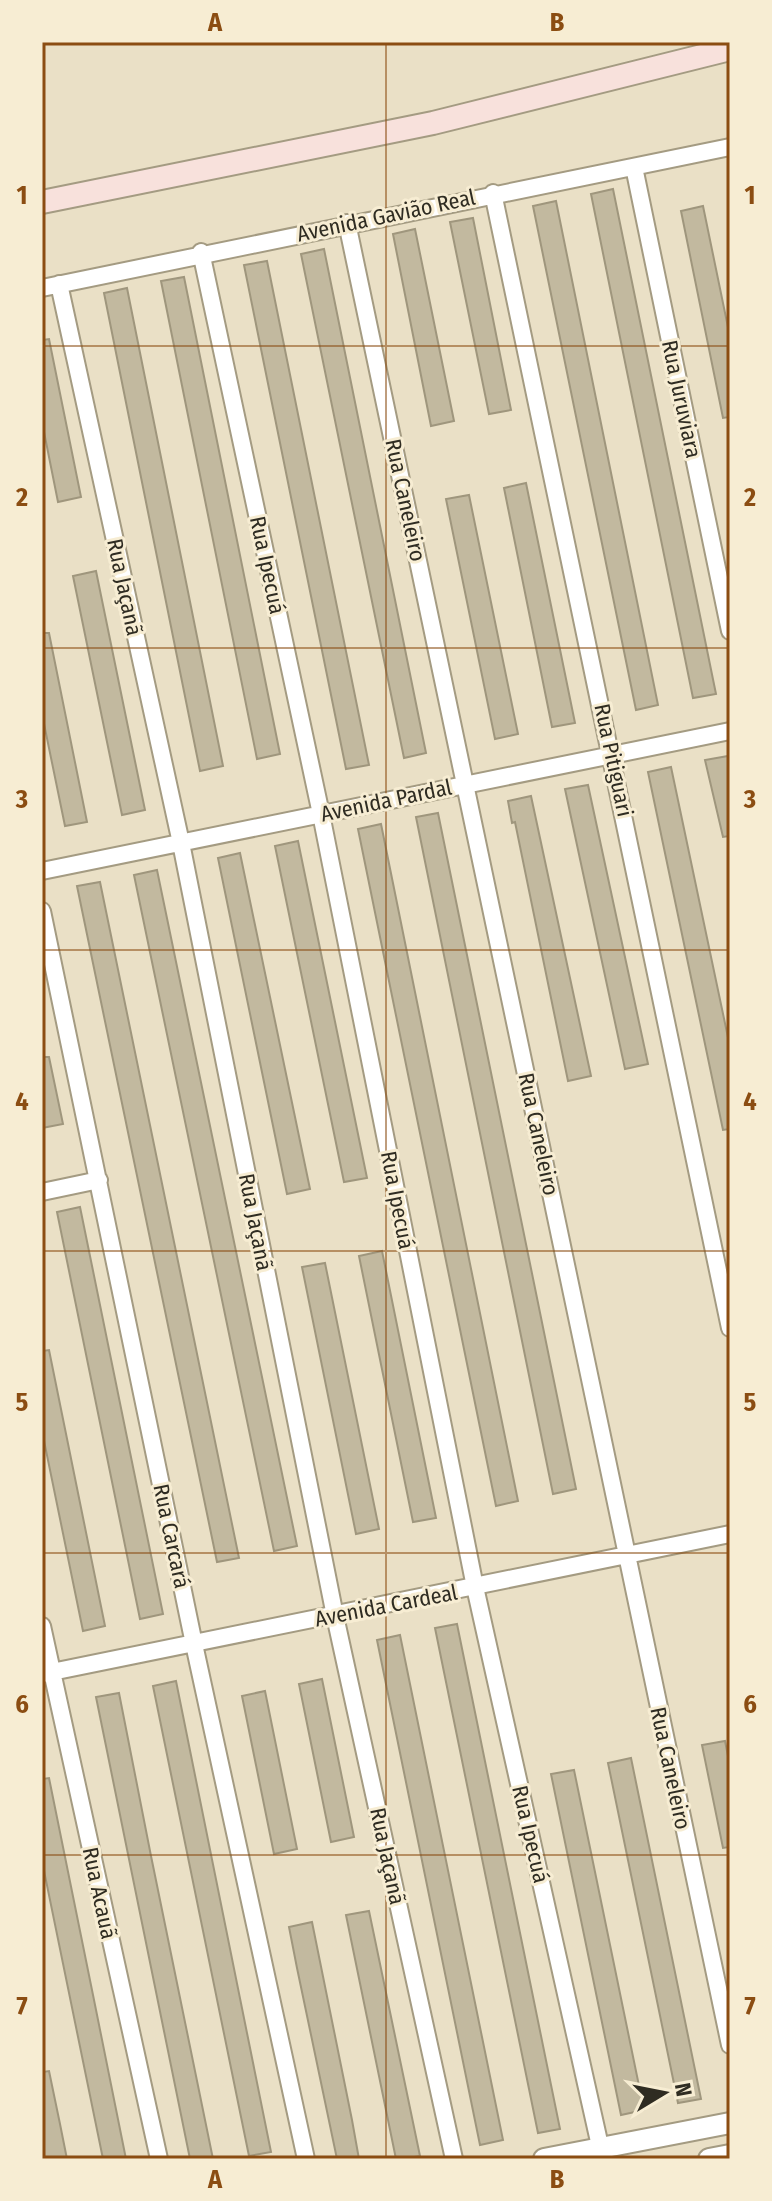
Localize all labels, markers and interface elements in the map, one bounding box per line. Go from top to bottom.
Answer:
text: A [207,7,223,38]
text: B [550,7,565,38]
text: 1 [17,180,28,211]
text: 1 [745,180,756,211]
street label: Avenida Gavião Real [294,183,478,248]
street label: Rua Juruviara [656,338,707,461]
street label: Rua Caneleiro [379,436,432,564]
text: 2 [15,482,28,513]
text: 2 [743,482,756,513]
street label: Rua Ipecuá [244,514,291,616]
street label: Rua Jaçanã [101,536,148,638]
street label: Rua Pitiguari [588,701,639,819]
street label: Avenida Pardal [318,773,454,828]
text: 3 [15,784,28,815]
text: 3 [743,784,756,815]
street label: Rua Caneleiro [512,1070,565,1198]
text: 4 [15,1086,29,1117]
text: 4 [743,1086,757,1117]
street label: Rua Ipecuá [375,1149,420,1251]
street label: Rua Jaçanã [233,1171,278,1273]
text: 5 [16,1387,29,1418]
text: 5 [744,1387,757,1418]
street label: Rua Carcará [147,1481,196,1591]
street label: Avenida Cardeal [313,1578,460,1633]
text: 6 [15,1689,29,1720]
text: 6 [743,1689,757,1720]
street label: Rua Caneleiro [644,1704,697,1832]
street label: Rua Ipecuá [506,1783,555,1886]
street label: Rua Jaçanã [364,1805,411,1907]
street label: Rua Acauã [77,1845,122,1942]
text: 7 [16,1991,28,2022]
text: 7 [744,1991,756,2022]
north arrow [624,2053,704,2133]
text: N [669,2081,698,2098]
text: A [207,2164,223,2195]
text: B [550,2164,565,2195]

